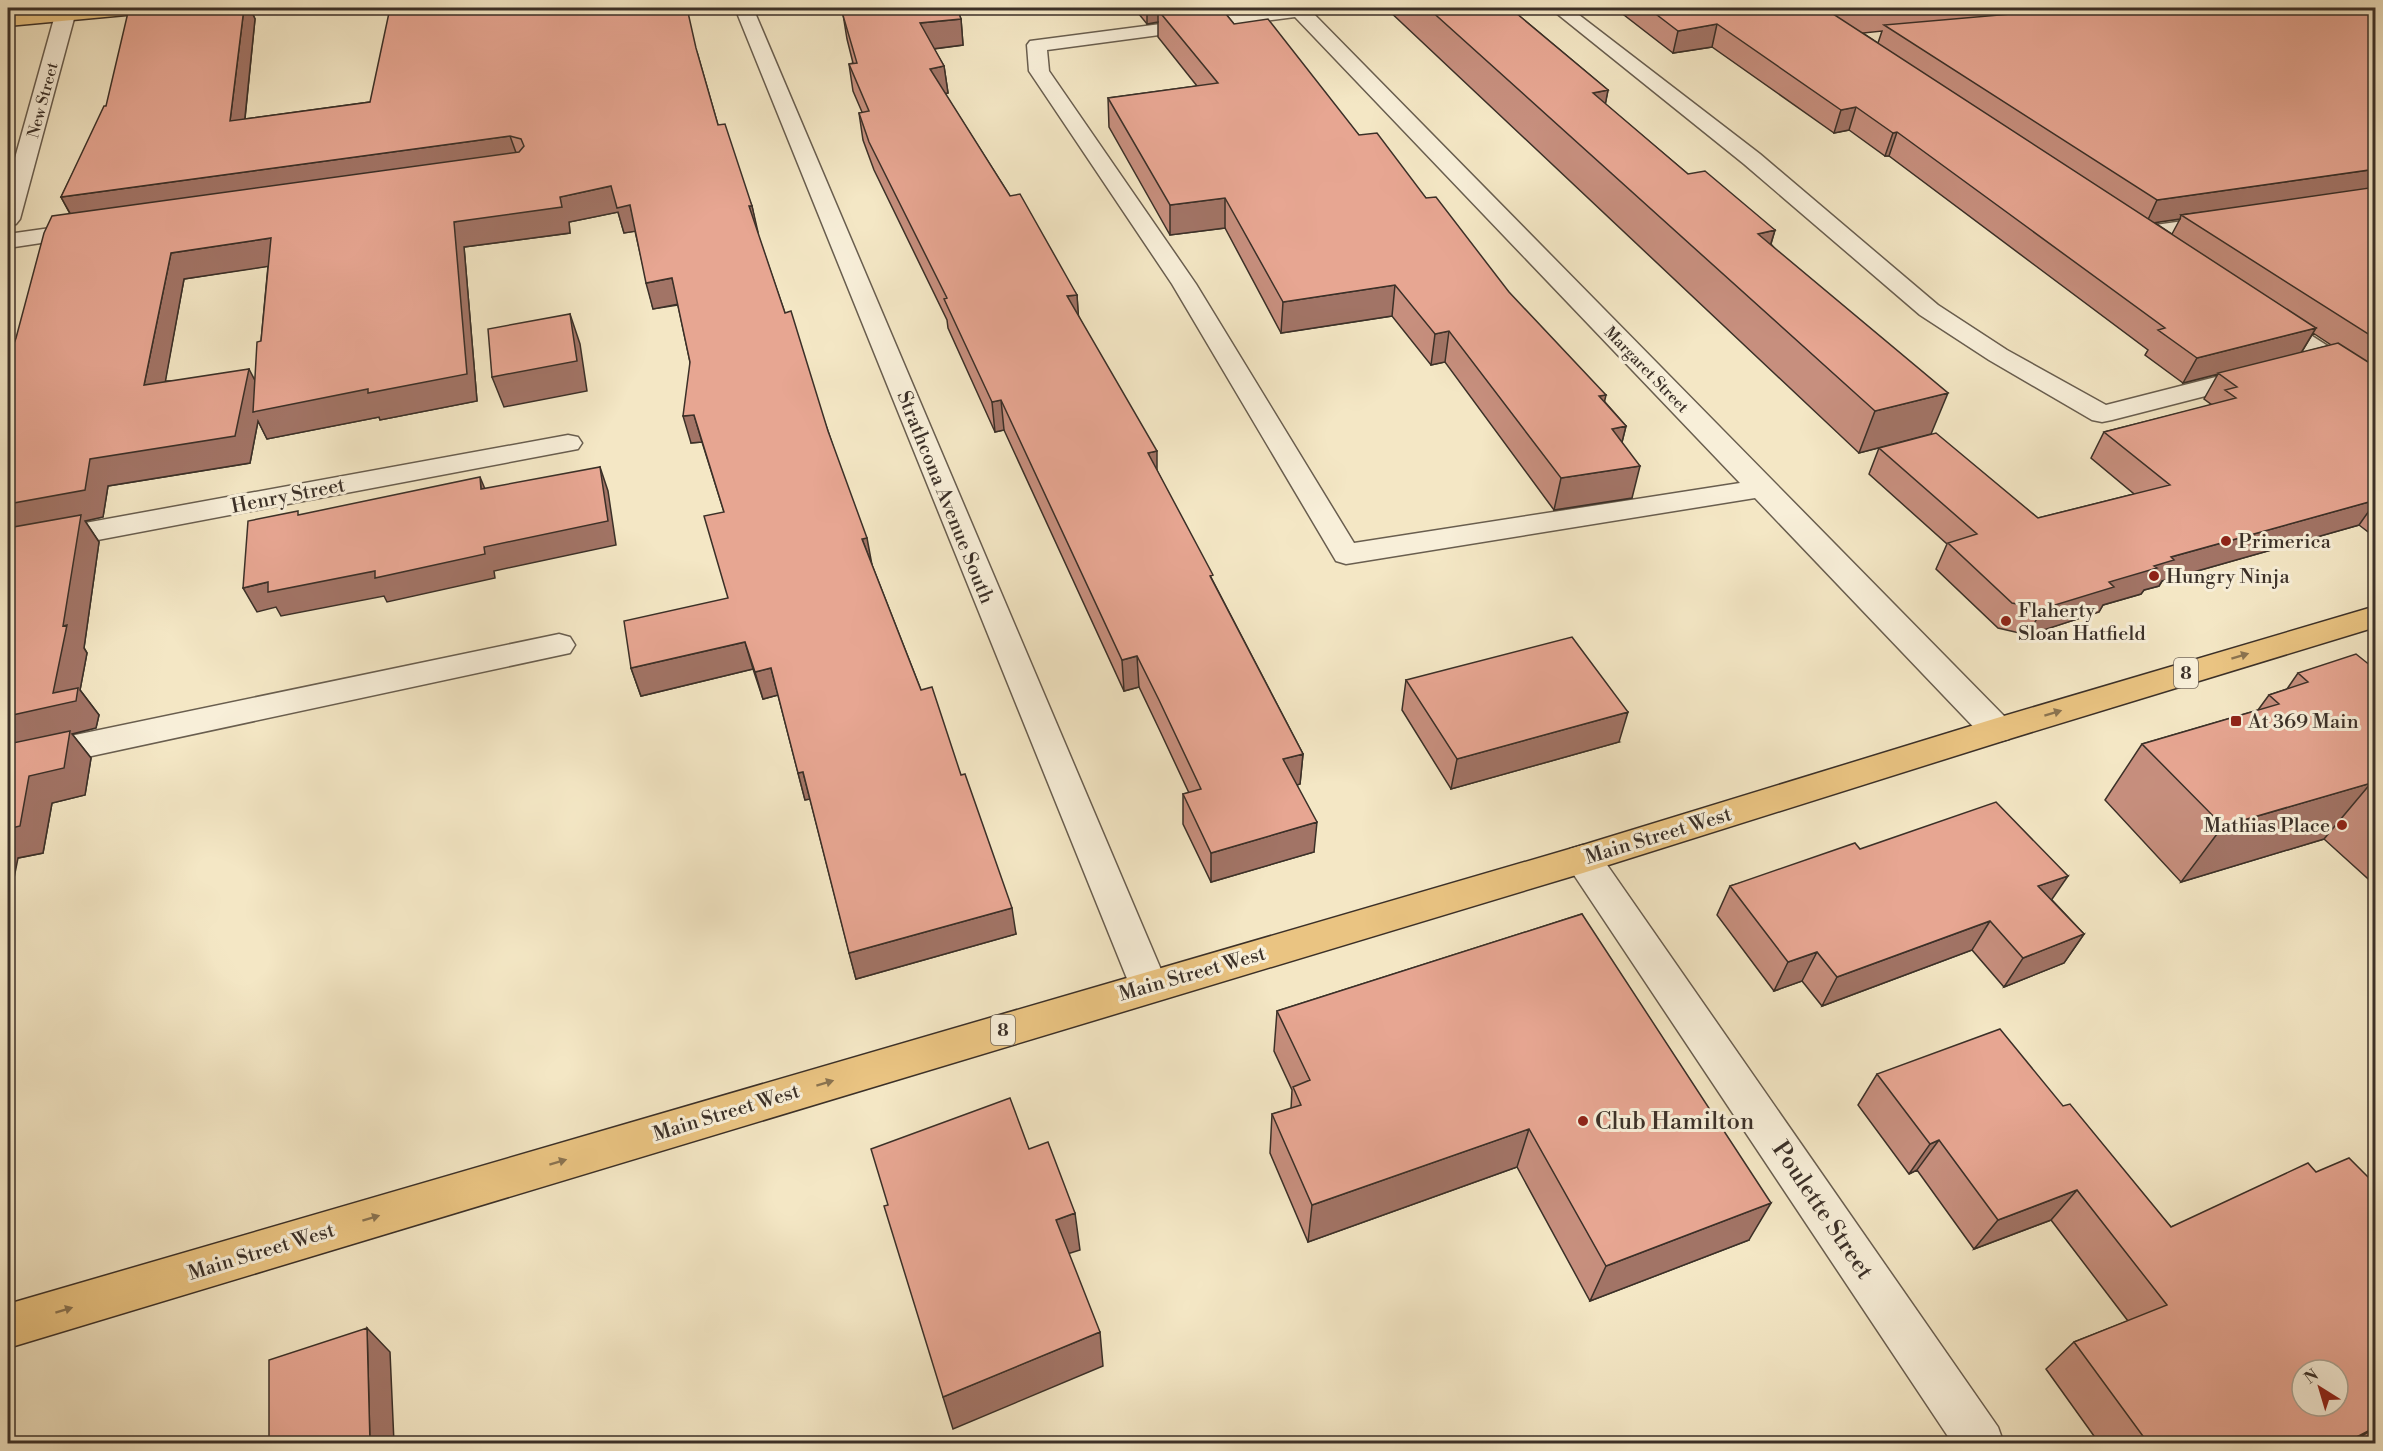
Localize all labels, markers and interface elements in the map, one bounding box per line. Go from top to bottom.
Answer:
street label: New Street [23,60,63,140]
street label: Margaret Street [1600,322,1693,417]
street label: Strathcona Avenue South [890,387,999,608]
street label: Henry Street [229,473,347,520]
place label: Primerica [2238,530,2332,555]
marker: Primerica [2219,534,2233,548]
place label: Hungry Ninja [2166,565,2290,590]
marker: Hungry Ninja [2147,569,2161,583]
place label: Flaherty Sloan Hatfield [2018,599,2146,647]
marker: Flaherty Sloan Hatfield [1999,614,2013,628]
one-way arrow [2231,651,2249,661]
road number: 8 [2174,658,2198,688]
one-way arrow [2044,708,2062,717]
place label: At 369 Main [2247,710,2359,735]
marker: At 369 Main [2229,714,2243,728]
street label: Main Street West [1582,802,1735,871]
place label: Mathias Place [2203,814,2330,839]
marker: Mathias Place [2335,818,2349,832]
street label: Main Street West [1116,941,1269,1007]
road number: 8 [991,1015,1015,1045]
one-way arrow [817,1078,835,1087]
street label: Main Street West [650,1079,803,1148]
place label: Club Hamilton [1595,1107,1754,1137]
marker: Club Hamilton [1576,1114,1590,1128]
street label: Poulette Street [1765,1136,1880,1286]
one-way arrow [549,1157,567,1166]
one-way arrow [362,1213,380,1222]
street label: Main Street West [185,1218,338,1287]
one-way arrow [55,1305,73,1314]
north arrow [2290,1358,2350,1418]
text: N [2301,1365,2323,1389]

